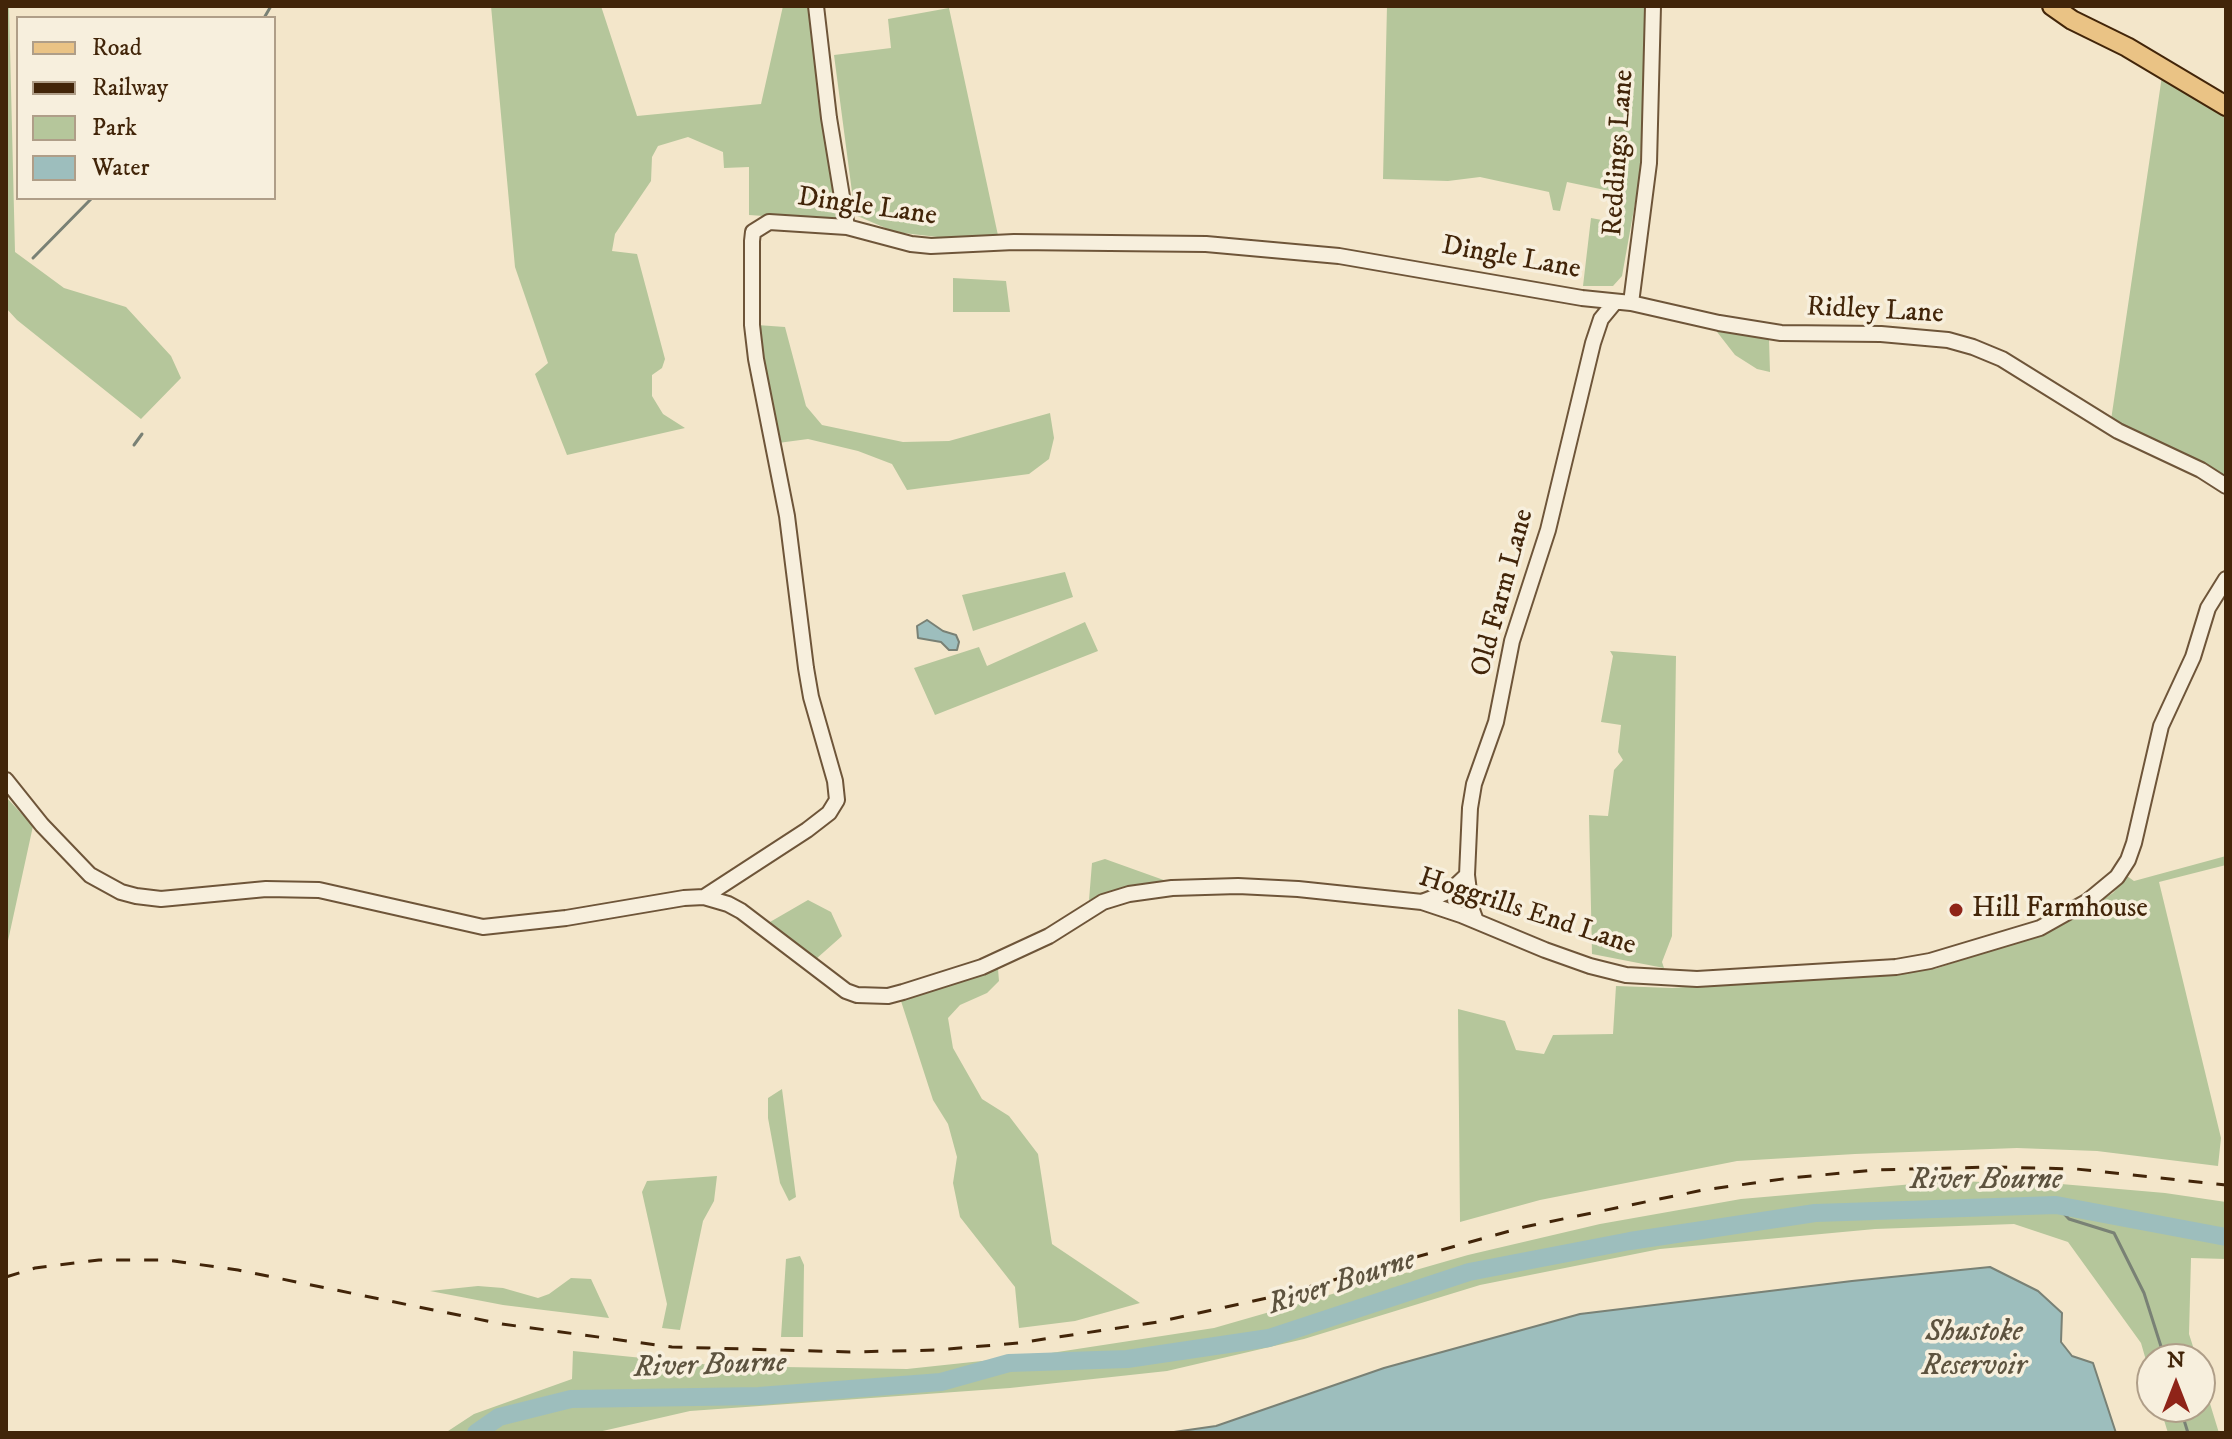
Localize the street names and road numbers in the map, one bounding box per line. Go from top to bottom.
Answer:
street label: Reddings Lane [1597,69,1643,237]
street label: Dingle Lane [795,182,939,234]
street label: Dingle Lane [1439,230,1583,288]
street label: Ridley Lane [1806,292,1944,332]
street label: Old Farm Lane [1466,506,1542,680]
street label: Hoggrills End Lane [1414,862,1640,964]

